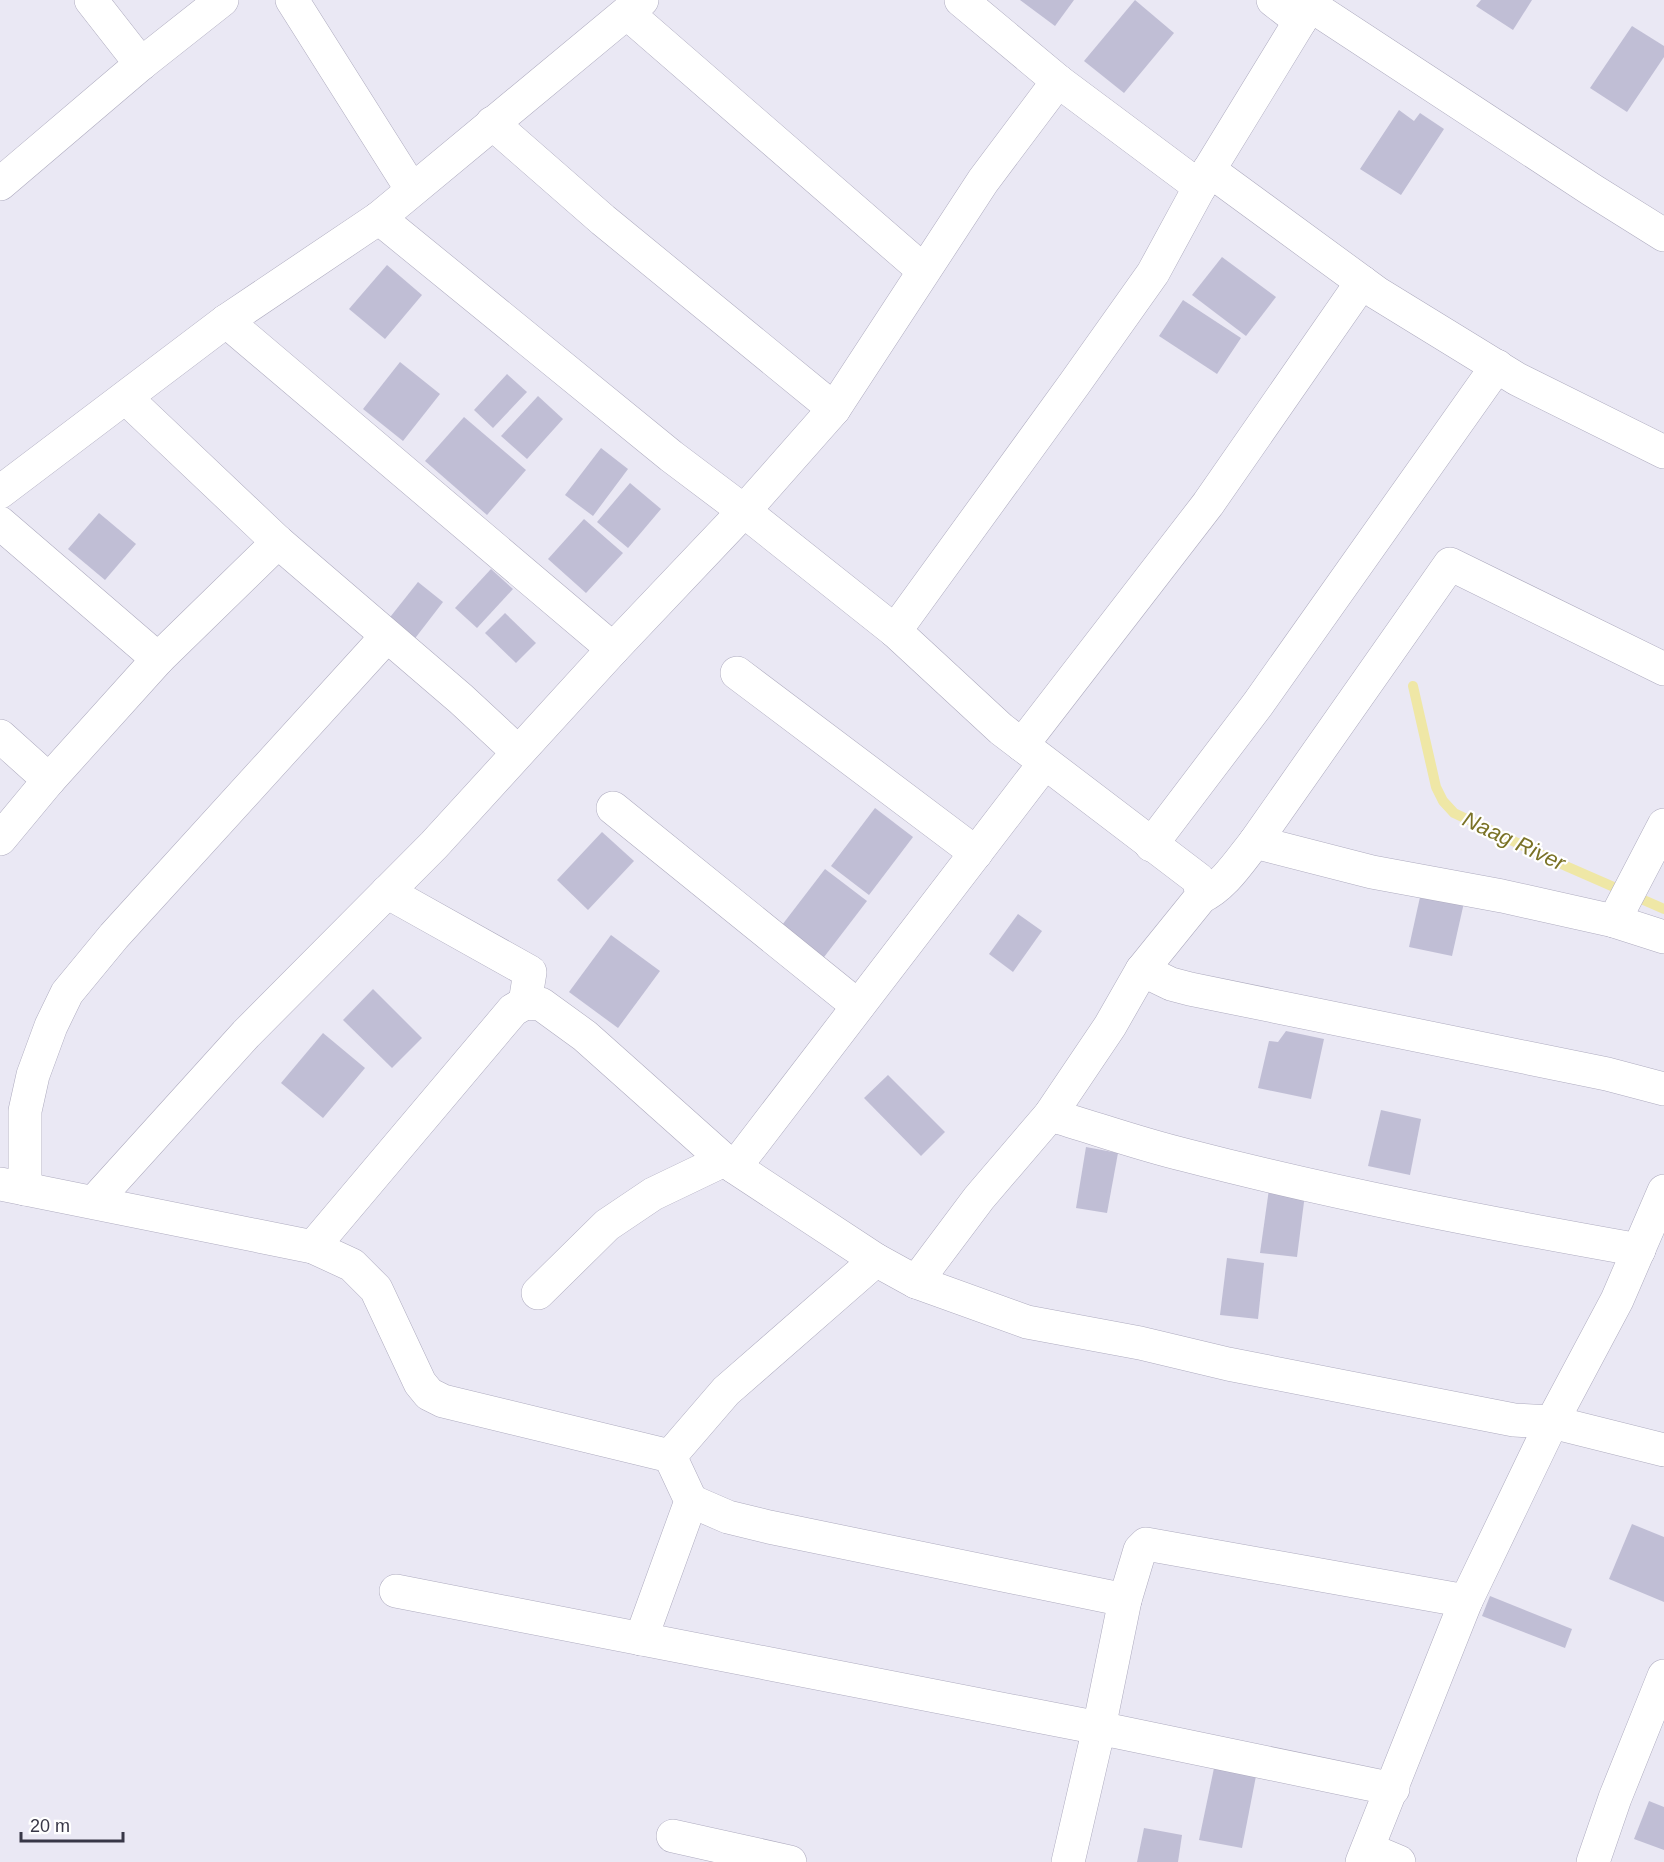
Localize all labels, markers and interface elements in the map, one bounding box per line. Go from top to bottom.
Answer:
water label: Naag River [1459,806,1571,876]
scale bar [21,1805,123,1843]
text: 20 m [30,1816,70,1836]

